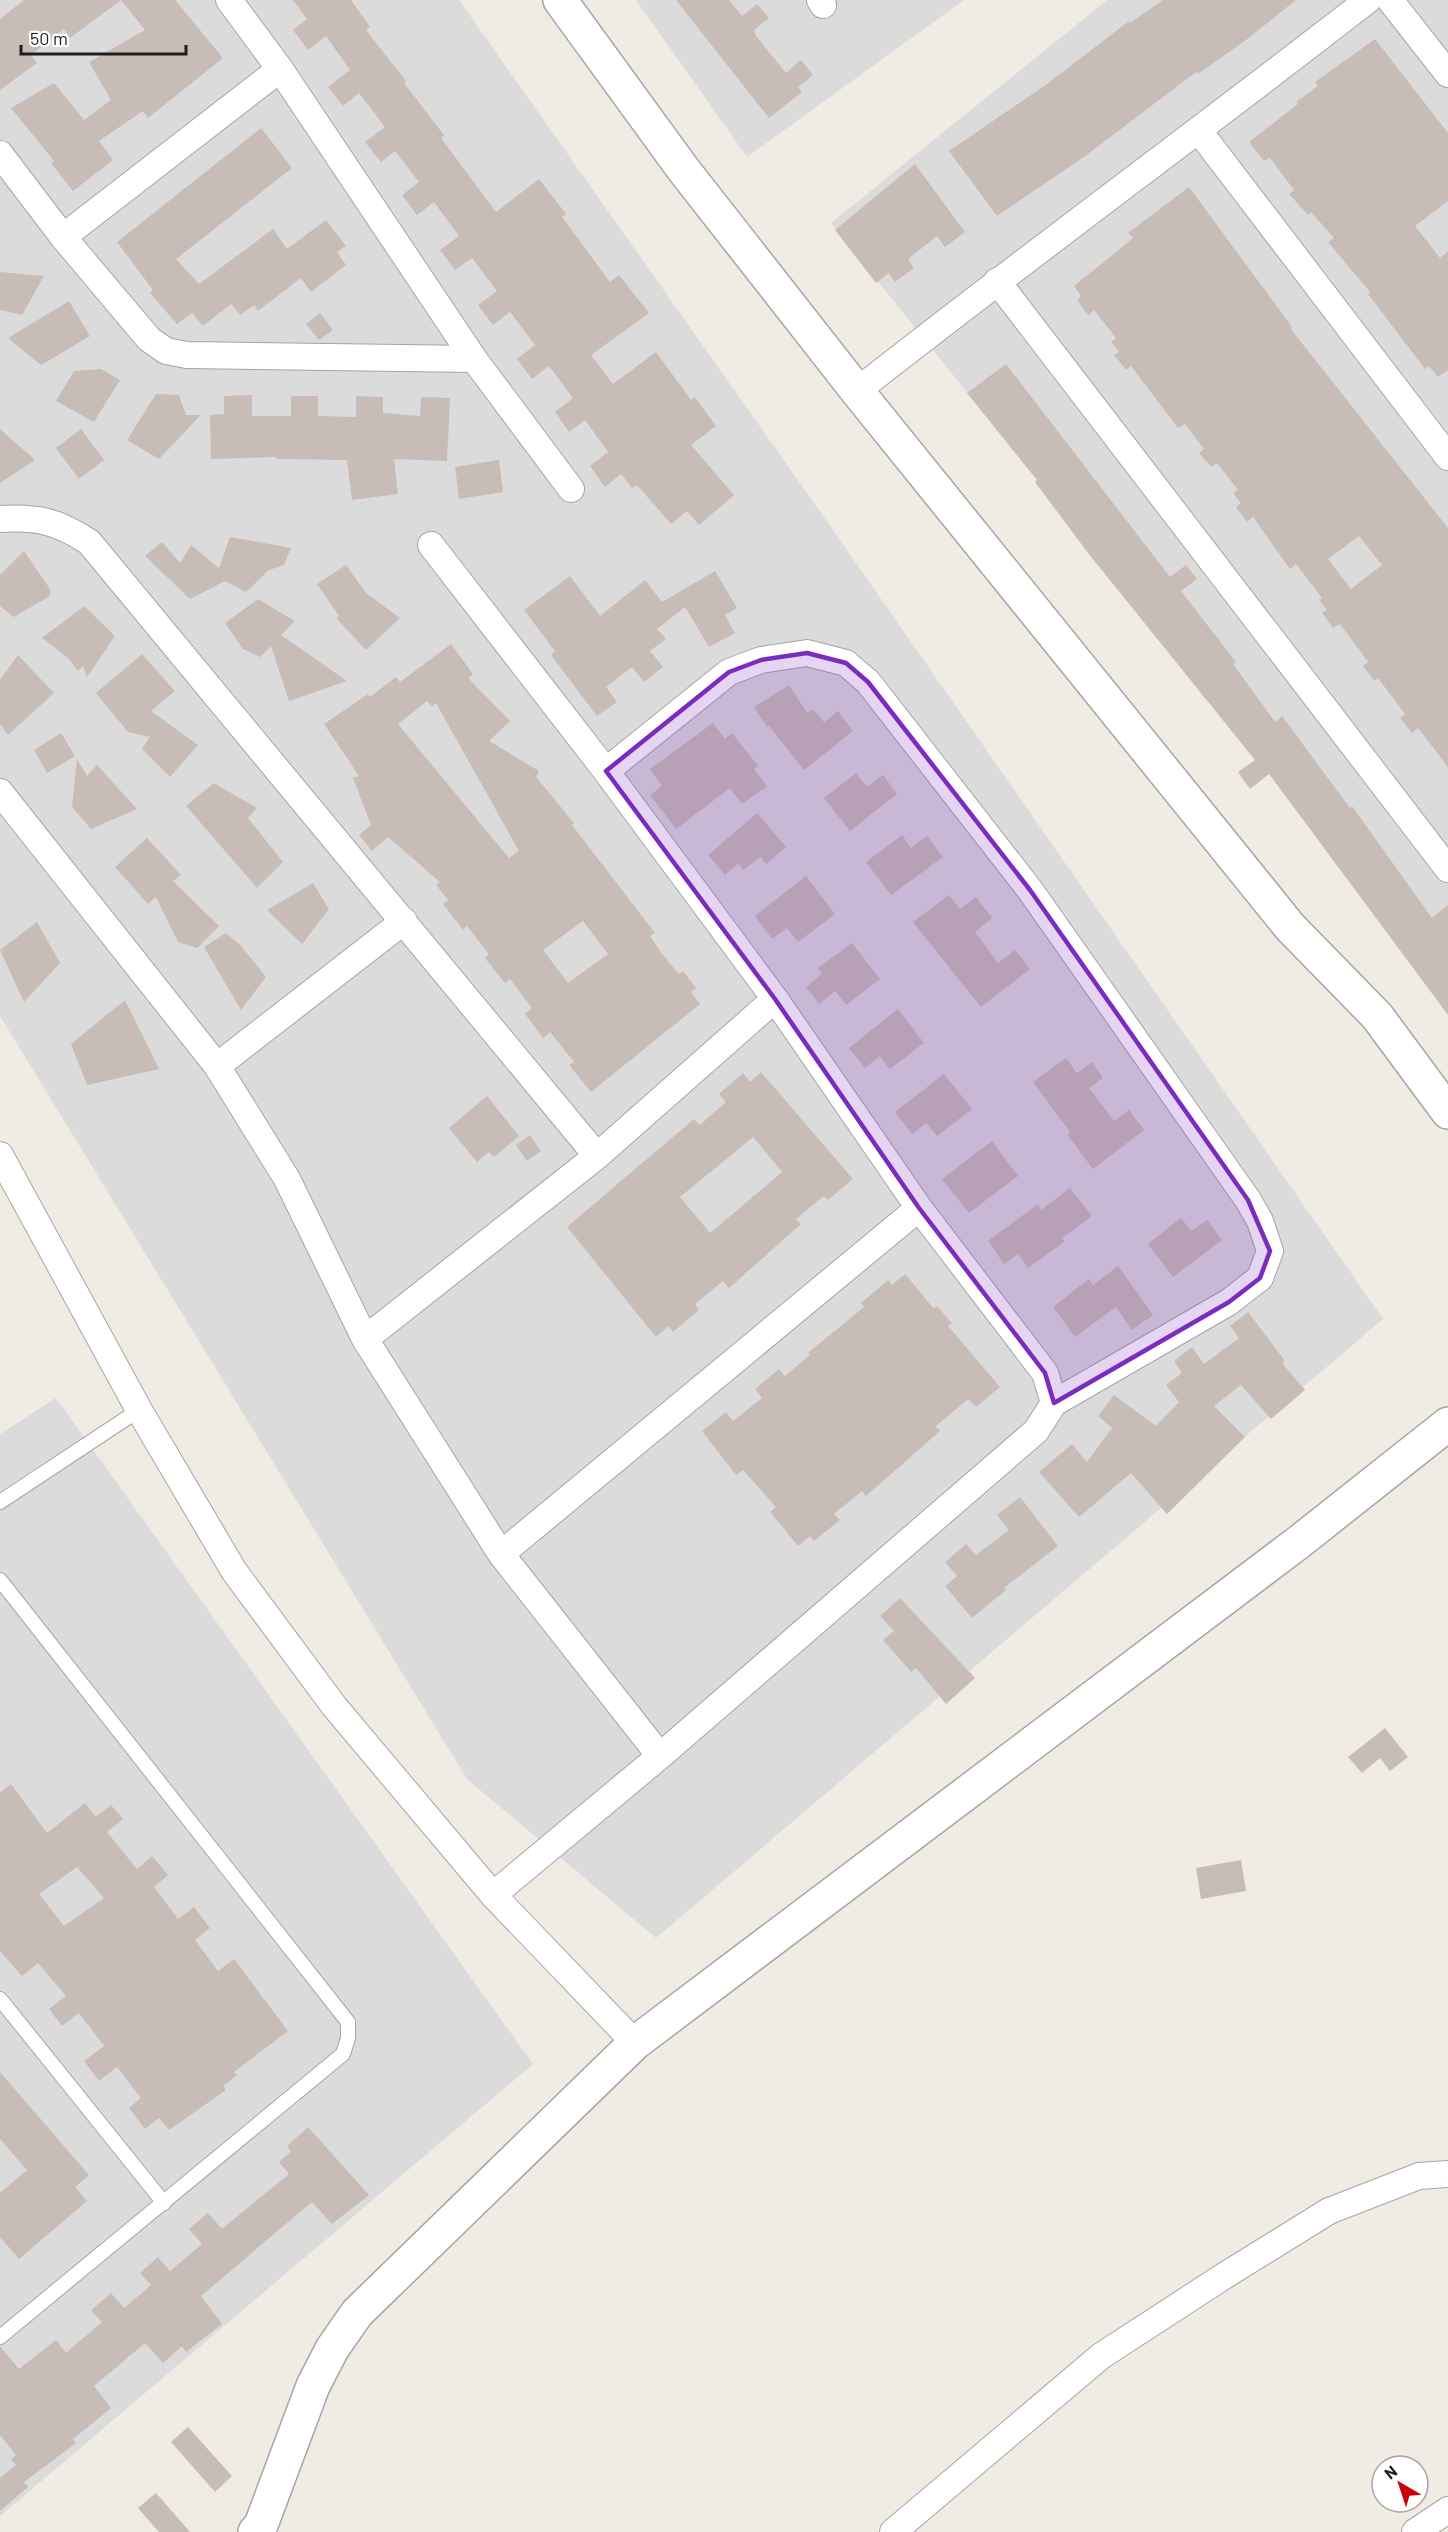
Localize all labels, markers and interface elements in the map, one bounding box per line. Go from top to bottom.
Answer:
scale bar [21,18,186,56]
text: 50 m [30,27,68,49]
north arrow [1370,2454,1430,2514]
text: N [1380,2461,1400,2483]

